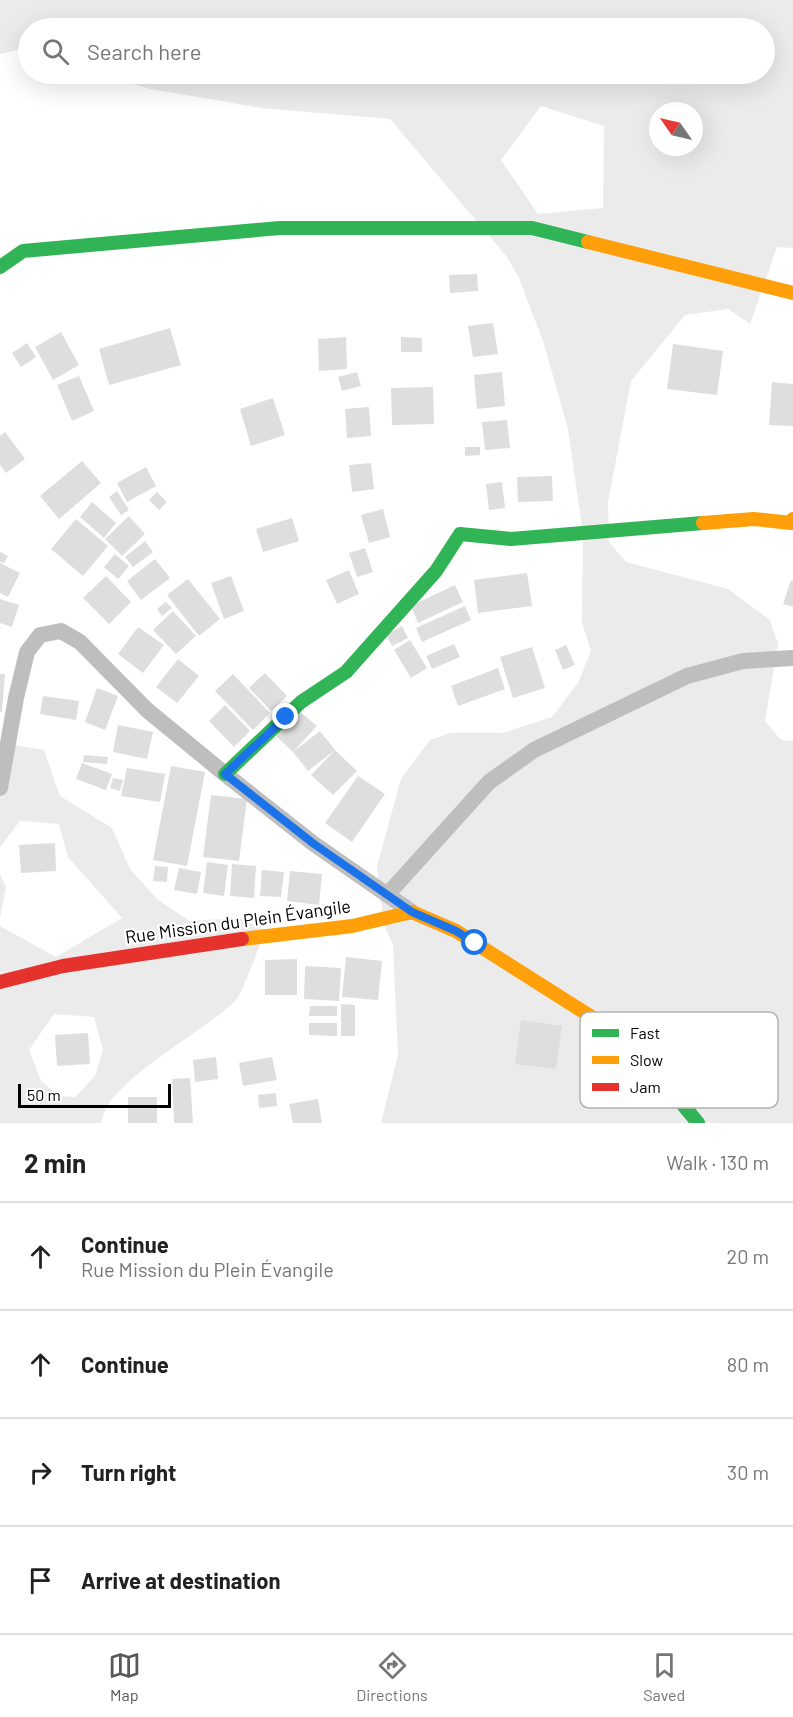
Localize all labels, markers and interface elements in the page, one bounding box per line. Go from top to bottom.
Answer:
search box [18,18,775,84]
icon: search [39,35,72,68]
text: Search here [87,38,201,64]
north arrow [649,102,703,156]
route end [272,703,298,729]
street label: Rue Mission du Plein Évangile [124,894,352,948]
route start [461,929,487,955]
legend [580,1012,778,1108]
text: Fast [630,1023,660,1042]
text: Slow [630,1050,663,1069]
text: Jam [630,1077,661,1096]
scale bar [18,1081,171,1108]
text: 50 m [27,1085,61,1104]
text: 2 min [24,1147,86,1178]
text: Walk · 130 m [666,1150,769,1174]
text: Continue [81,1231,169,1257]
icon: ahead [24,1240,57,1273]
text: 20 m [726,1244,769,1268]
text: Rue Mission du Plein Évangile [81,1257,334,1281]
icon: ahead [24,1348,57,1381]
text: Continue [81,1351,169,1377]
text: 80 m [727,1352,769,1376]
icon: right [24,1456,57,1489]
text: Turn right [81,1459,176,1485]
text: 30 m [727,1460,769,1484]
icon: arrive [24,1564,57,1597]
text: Arrive at destination [81,1567,280,1593]
tab: Map [108,1649,141,1704]
tab: Directions [356,1649,428,1704]
tab: Saved [643,1649,685,1704]

